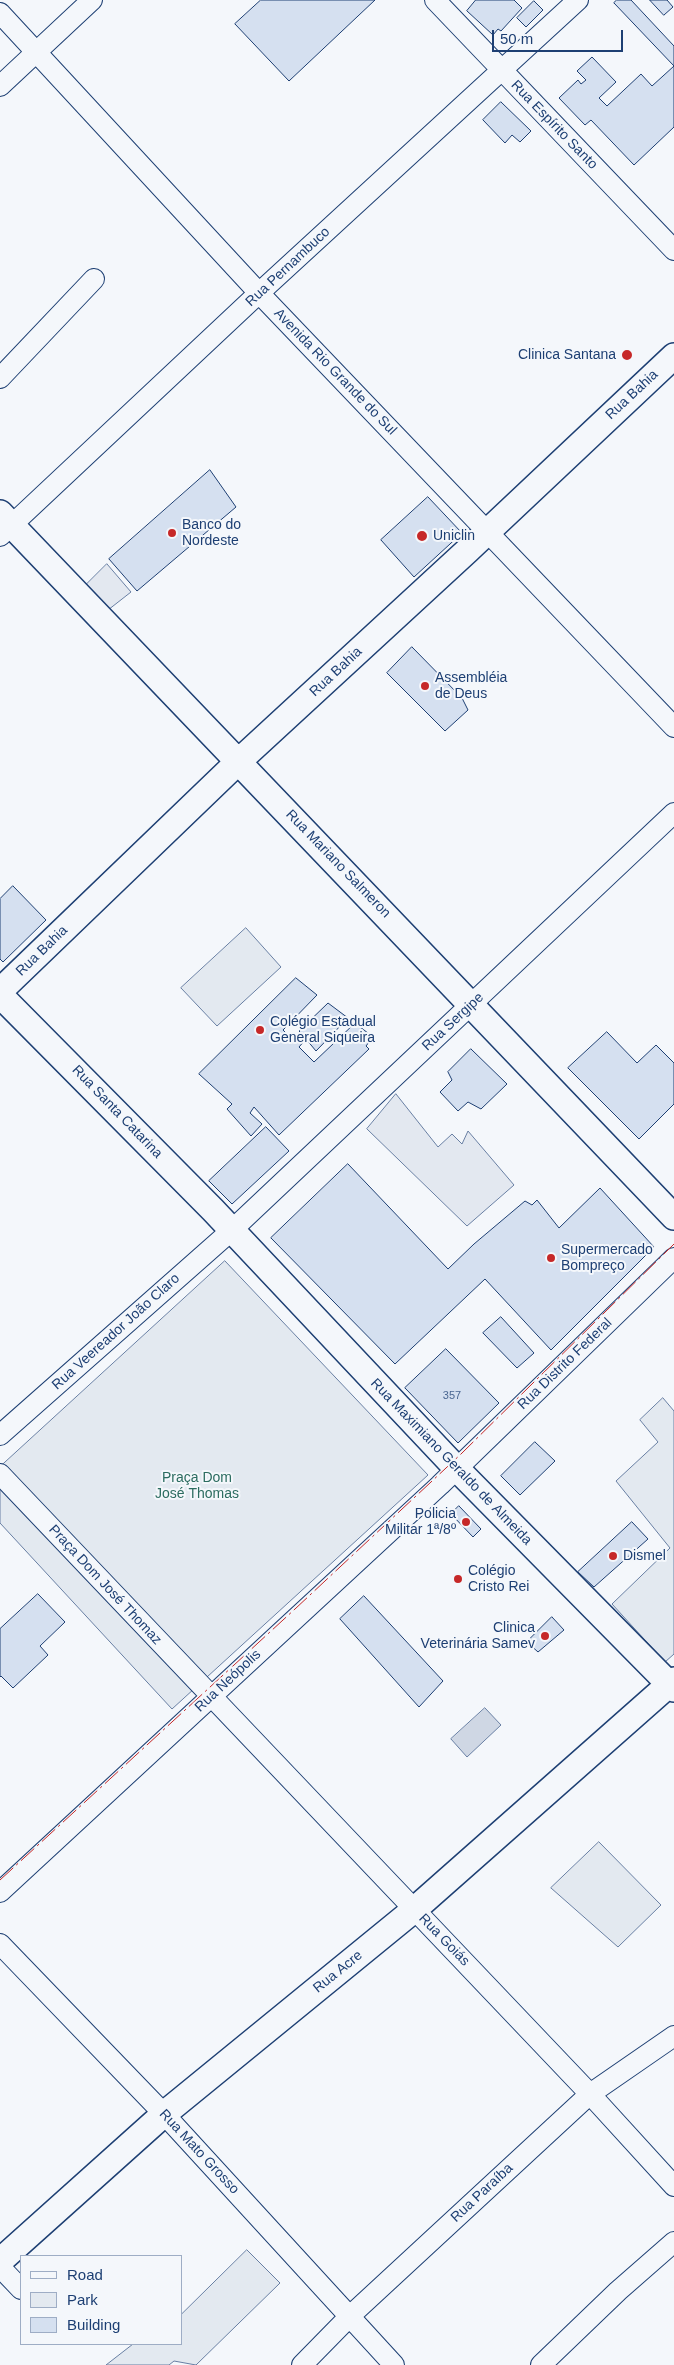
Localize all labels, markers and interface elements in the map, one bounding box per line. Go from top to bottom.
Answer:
scale bar [494,20,625,52]
text: 50 m [500,30,533,47]
street label: Rua Espírito Santo [507,77,601,173]
street label: Rua Pernambuco [242,224,334,310]
street label: Avenida Rio Grande do Sul [270,305,400,439]
place label: Clinica Santana [518,347,616,363]
marker: Clinica Santana [620,348,634,362]
street label: Rua Bahia [602,367,662,423]
place label: Banco do Nordeste [182,517,241,550]
marker: Banco do Nordeste [166,527,178,539]
place label: Uniclin [433,528,475,544]
marker: Uniclin [415,529,429,543]
street label: Rua Bahia [306,644,366,700]
place label: Assembléia de Deus [435,670,507,702]
marker: Assembléia de Deus [419,680,431,692]
street label: Rua Mariano Salmeron [282,806,394,922]
street label: Rua Bahia [13,922,71,980]
street label: Rua Sergipe [419,989,487,1055]
place label: Colégio Estadual General Siqueira [270,1014,376,1046]
marker: Colégio Estadual General Siqueira [254,1024,266,1036]
street label: Rua Santa Catarina [68,1062,166,1162]
place label: Supermercado Bompreço [561,1242,653,1274]
marker: Supermercado Bompreço [545,1252,557,1264]
street label: Rua Veereador João Claro [49,1270,183,1394]
street label: Rua Distrito Federal [514,1315,616,1413]
street label: Rua Maximiano Geraldo de Almeida [367,1375,535,1549]
house number: 357 [443,1389,461,1403]
park label: Praça Dom José Thomas [155,1470,239,1502]
place label: Policia Militar 1ª/8º [385,1506,456,1538]
marker: Policia Militar 1ª/8º [460,1516,472,1528]
street label: Praça Dom José Thomaz [45,1522,165,1648]
place label: Dismel [623,1548,666,1564]
marker: Dismel [607,1550,619,1562]
place label: Colégio Cristo Rei [468,1563,529,1595]
marker: Colégio Cristo Rei [452,1573,464,1585]
place label: Clinica Veterinária Samev [421,1620,535,1652]
marker: Clinica Veterinária Samev [539,1630,551,1642]
street label: Rua Neópolis [192,1646,264,1716]
street label: Rua Goiás [415,1910,473,1970]
street label: Rua Acre [310,1947,366,1997]
street label: Rua Mato Grosso [155,2106,243,2198]
street label: Rua Paraíba [448,2160,516,2226]
legend [20,2255,182,2345]
text: Road [67,2266,103,2283]
text: Park [67,2291,98,2308]
text: Building [67,2316,120,2333]

